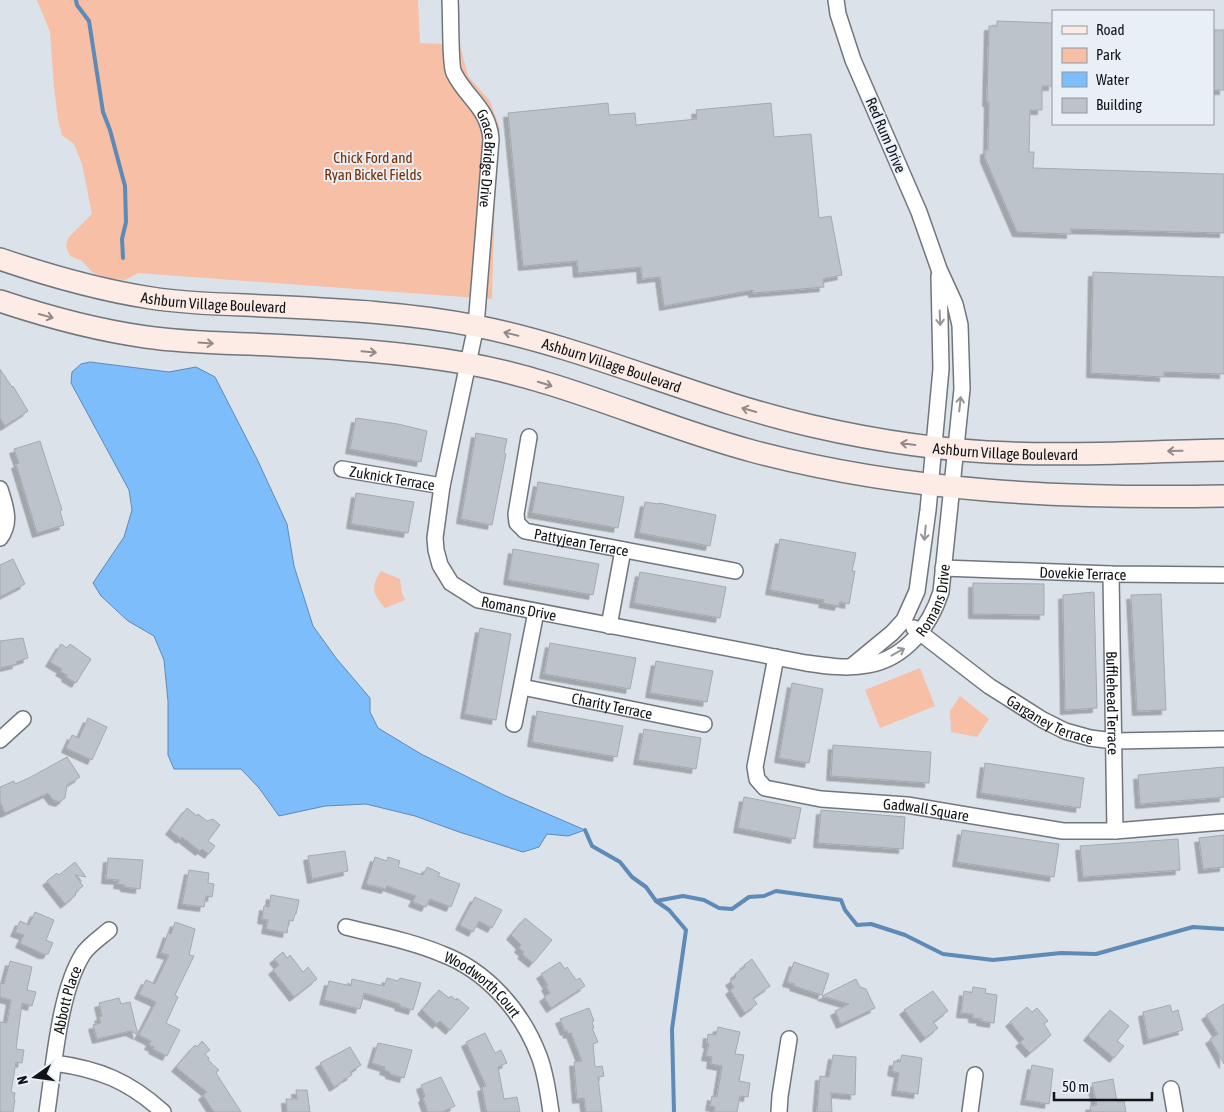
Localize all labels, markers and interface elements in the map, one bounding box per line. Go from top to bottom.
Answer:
legend [1052,10,1214,125]
text: Road [1096,21,1125,38]
text: Park [1096,46,1121,63]
text: Water [1096,71,1129,88]
street label: Red Rum Drive [863,95,910,175]
text: Building [1096,96,1142,113]
street label: Grace Bridge Drive [474,106,500,208]
park label: Chick Ford and Ryan Bickel Fields [324,149,422,183]
street label: Ashburn Village Boulevard [140,288,287,316]
one-way arrow [936,310,945,326]
one-way arrow [38,312,54,321]
one-way arrow [504,329,520,338]
street label: Ashburn Village Boulevard [540,334,684,395]
one-way arrow [198,338,214,347]
one-way arrow [360,347,376,357]
one-way arrow [537,379,553,389]
one-way arrow [955,396,965,412]
one-way arrow [742,405,758,415]
one-way arrow [901,438,917,448]
street label: Ashburn Village Boulevard [932,439,1078,462]
one-way arrow [1168,446,1184,456]
street label: Zuknick Terrace [348,462,436,493]
street label: Pattyjean Terrace [533,524,630,559]
one-way arrow [920,525,930,541]
street label: Romans Drive [912,563,952,639]
street label: Dovekie Terrace [1039,563,1127,583]
street label: Romans Drive [480,592,558,623]
one-way arrow [890,647,905,657]
street label: Bufflehead Terrace [1104,651,1122,755]
street label: Charity Terrace [570,689,654,722]
street label: Garganey Terrace [1004,691,1096,747]
street label: Gadwall Square [883,795,971,824]
street label: Woodworth Court [442,947,525,1020]
street label: Abbott Place [50,963,84,1035]
north arrow [10,1052,60,1102]
scale bar [1054,1070,1152,1102]
text: N [14,1074,31,1086]
text: 50 m [1062,1078,1089,1095]

